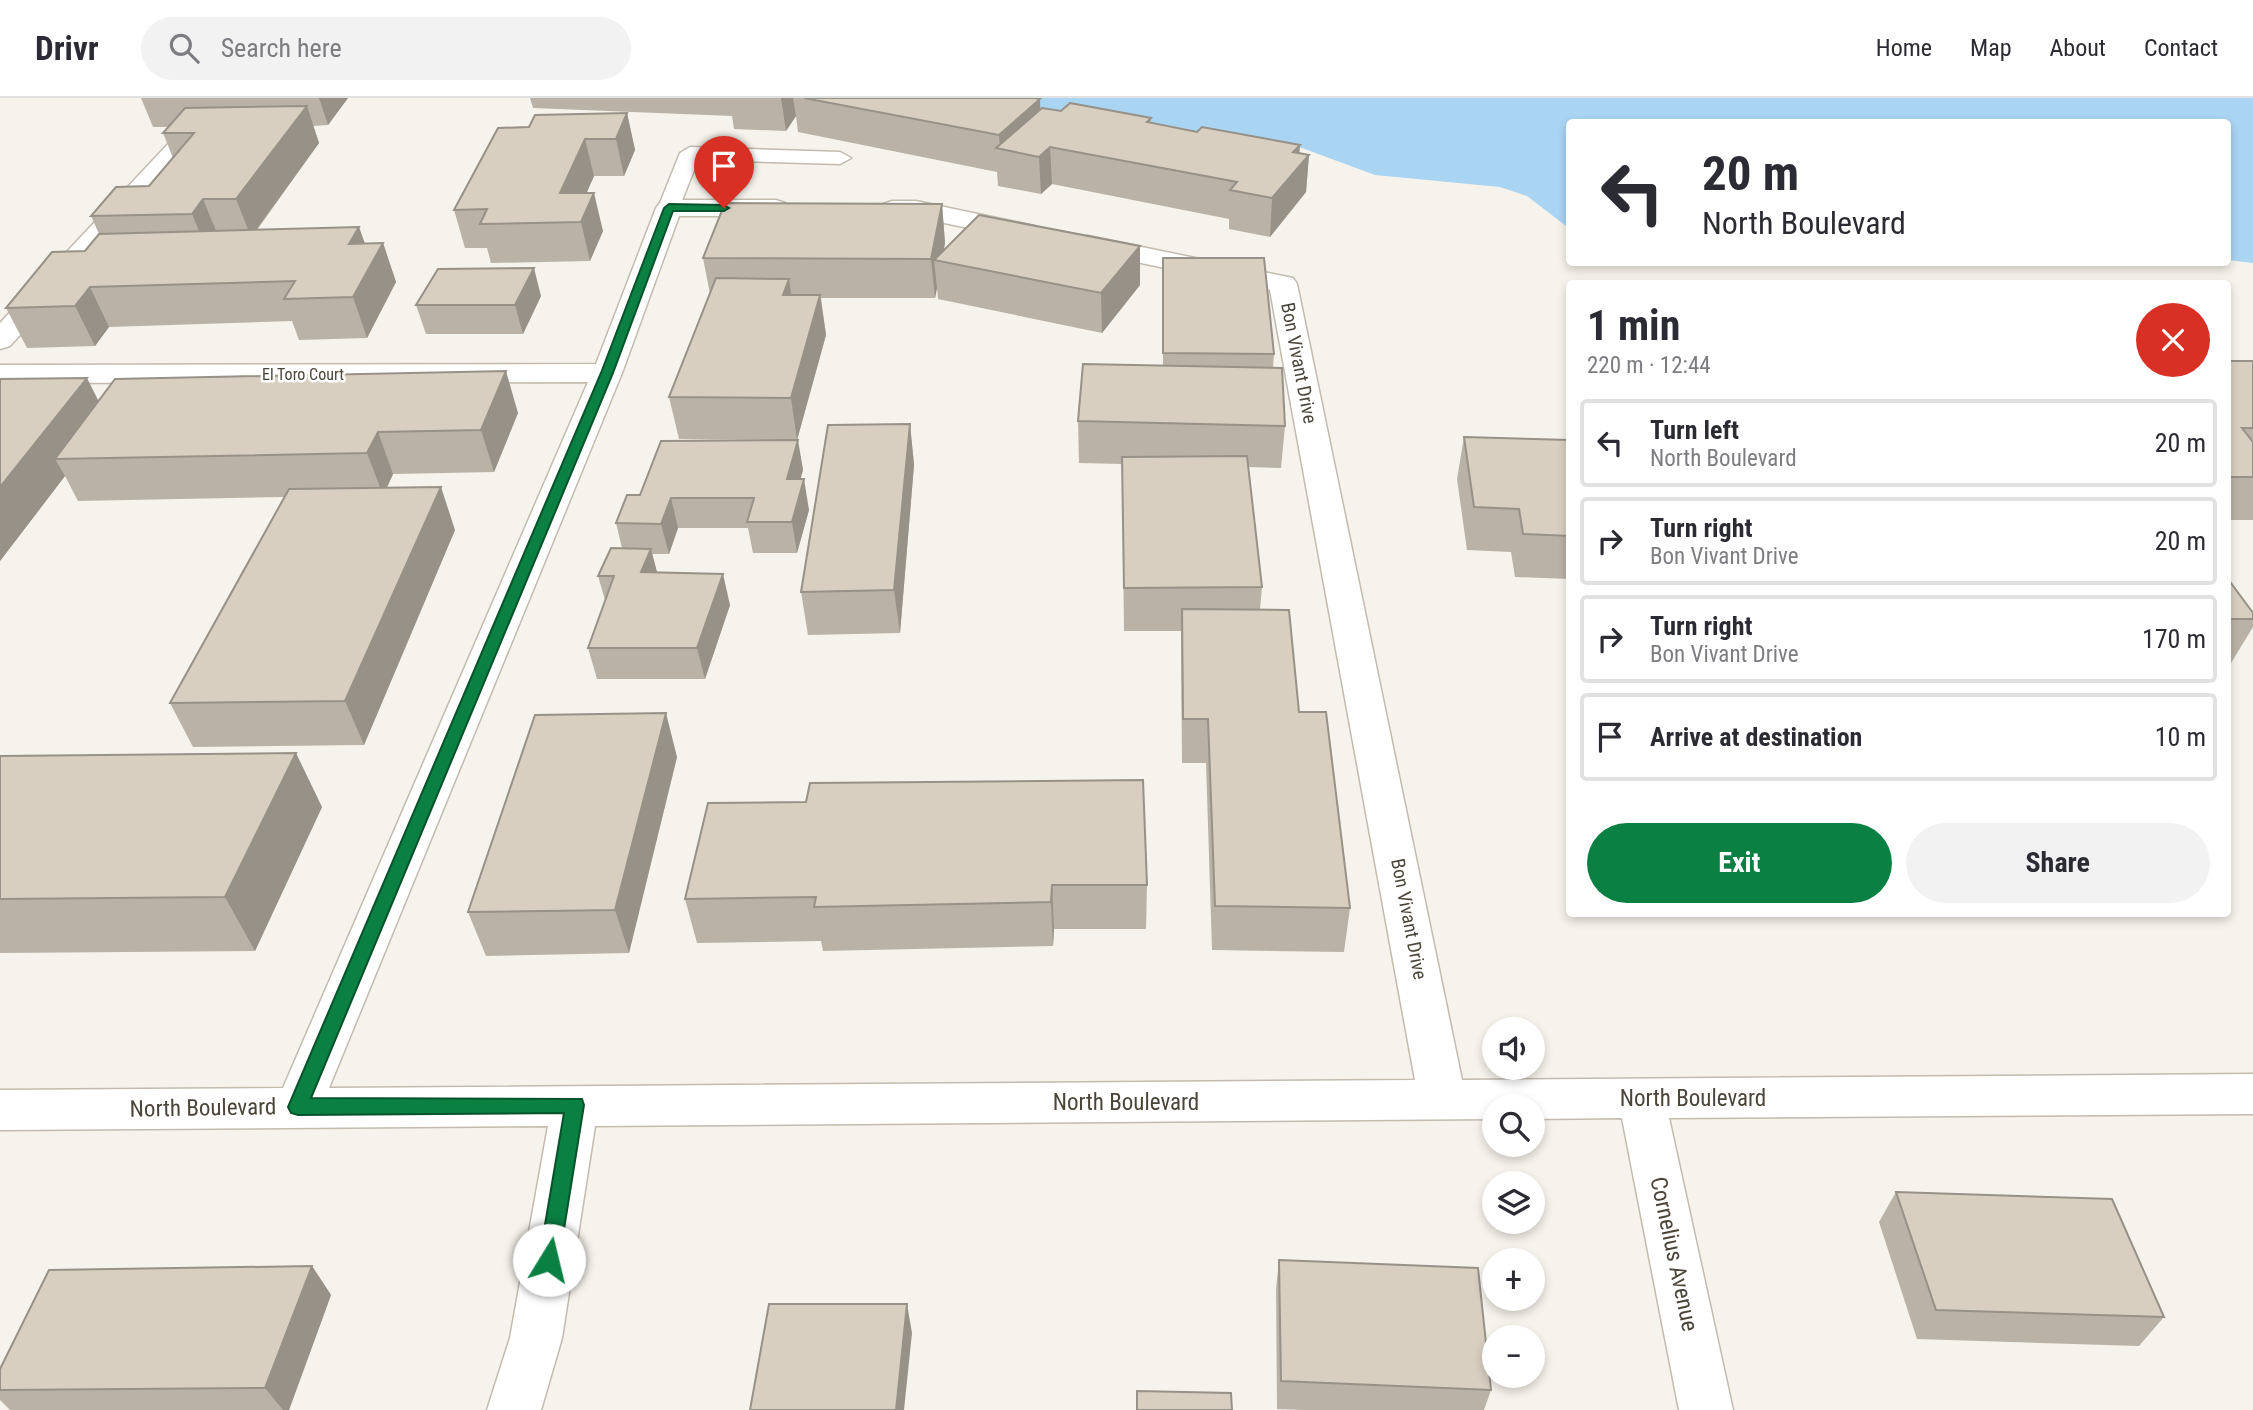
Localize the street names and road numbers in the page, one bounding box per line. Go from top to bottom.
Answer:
street label: Bon Vivant Drive [1276,301,1322,425]
street label: El Toro Court [262,365,344,384]
street label: Bon Vivant Drive [1386,857,1432,981]
street label: North Boulevard [1620,1085,1766,1112]
street label: North Boulevard [1053,1089,1199,1116]
street label: North Boulevard [129,1093,277,1123]
street label: Cornelius Avenue [1644,1174,1704,1334]

